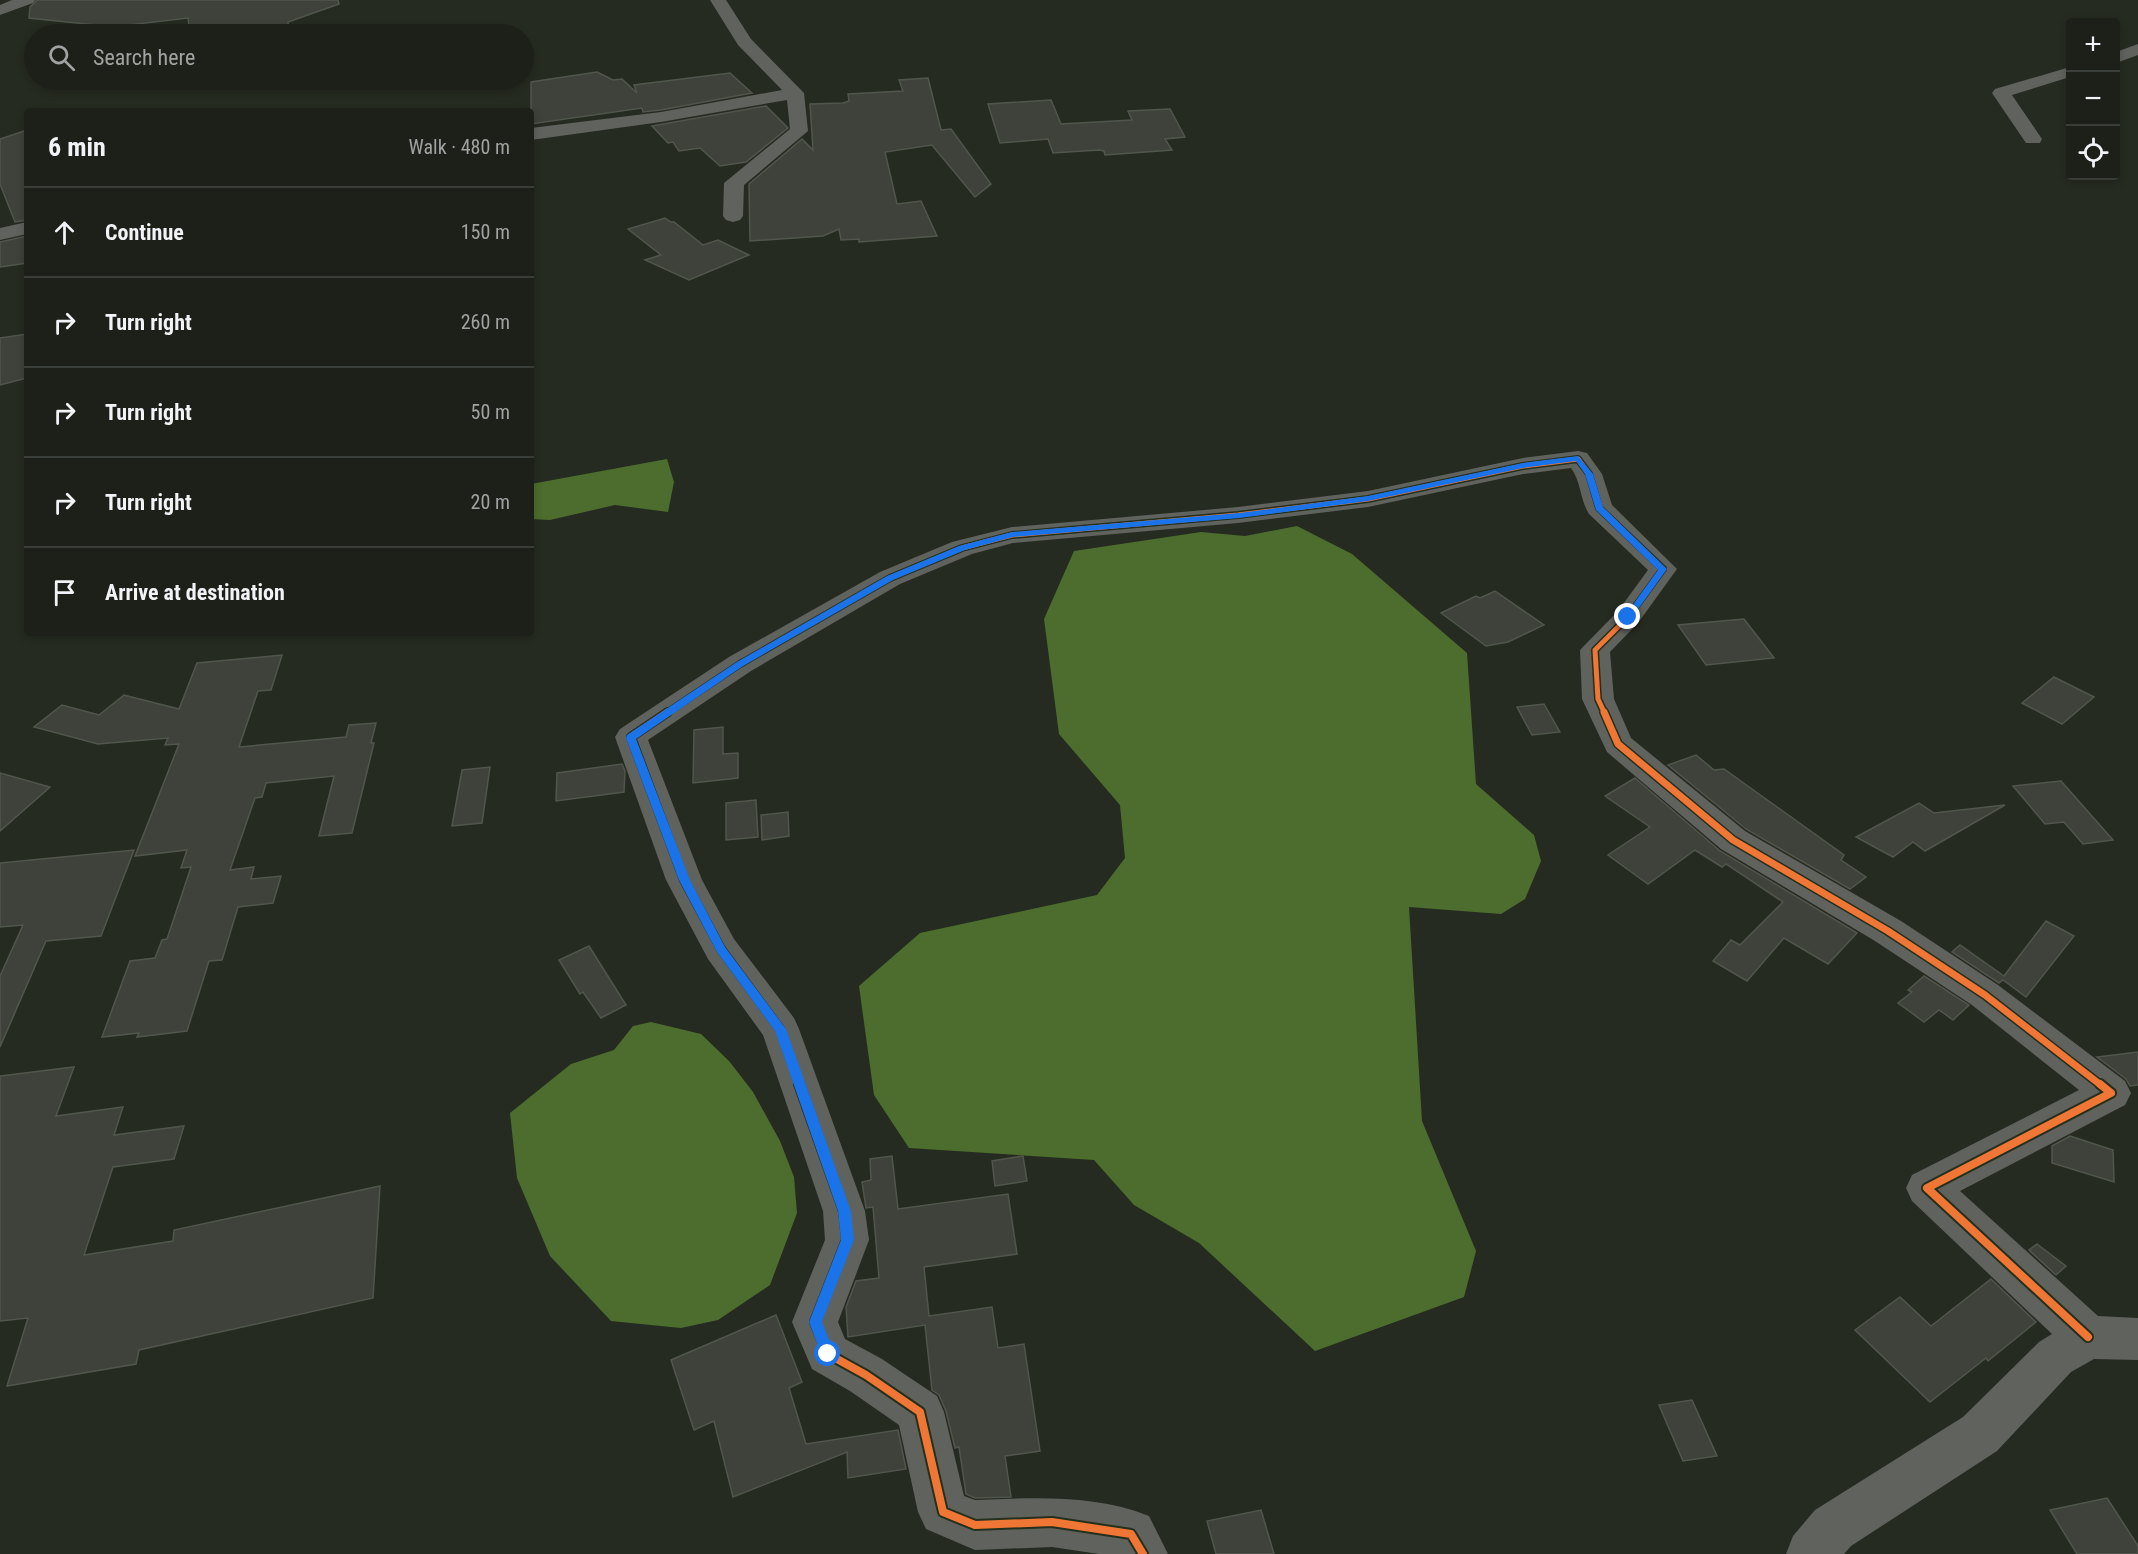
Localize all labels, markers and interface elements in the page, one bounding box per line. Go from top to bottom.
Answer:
map controls [2066,18,2120,180]
button: + [2066,18,2120,72]
search box [24,24,534,90]
icon: search [45,41,78,74]
text: Search here [93,45,195,70]
button: − [2066,72,2120,126]
button: locate [2066,126,2120,180]
text: 6 min [48,132,106,162]
text: Walk · 480 m [409,135,510,159]
icon: ahead [48,216,81,249]
text: Continue [105,220,184,245]
text: 150 m [461,220,510,244]
icon: right [48,306,81,339]
text: Turn right [105,310,192,335]
text: 260 m [461,310,510,334]
icon: right [48,396,81,429]
text: Turn right [105,400,192,425]
text: 50 m [471,400,510,424]
icon: right [48,486,81,519]
text: Turn right [105,490,192,515]
text: 20 m [471,490,510,514]
icon: arrive [48,576,81,609]
text: Arrive at destination [105,580,285,605]
route end [1614,603,1640,629]
route start [814,1340,840,1366]

